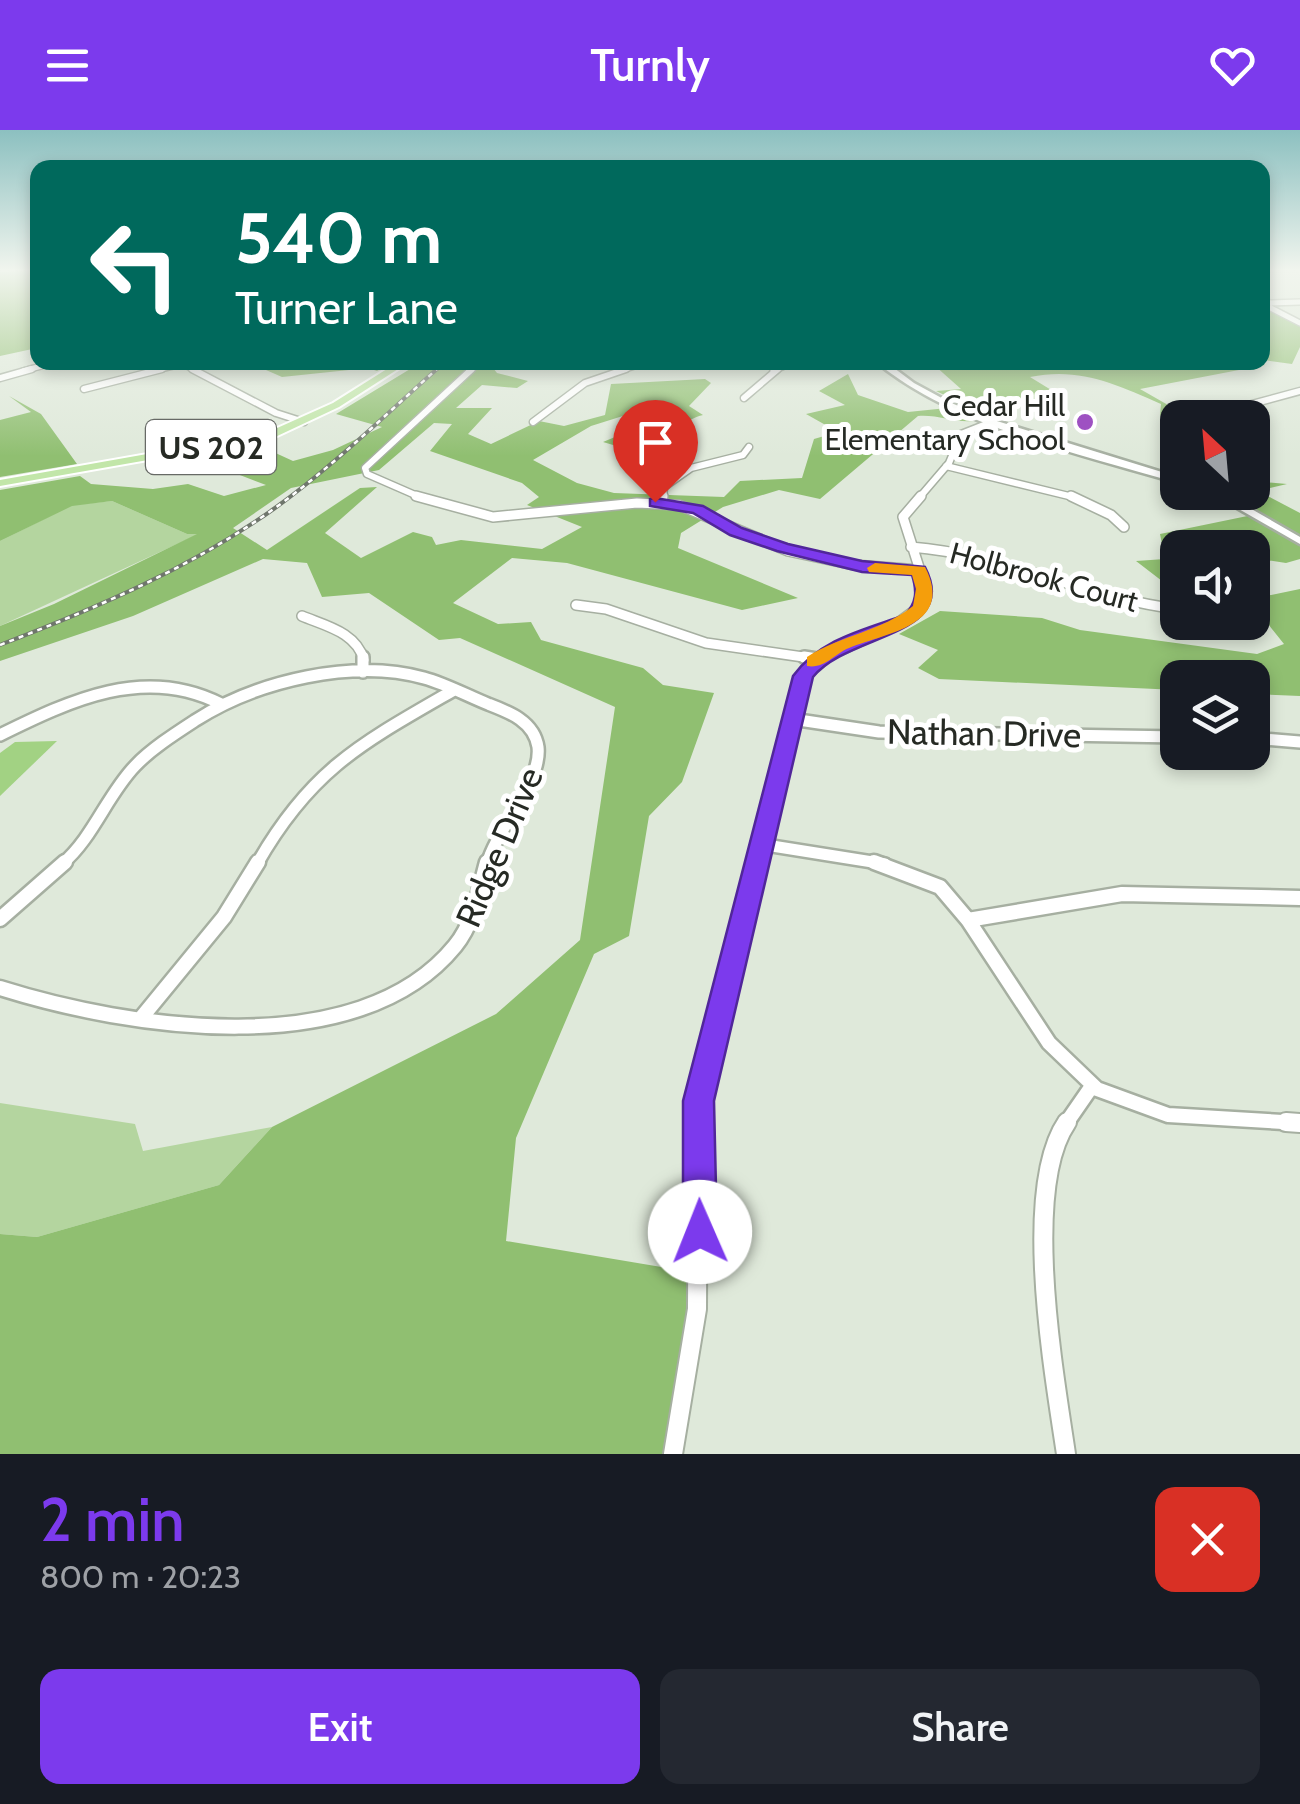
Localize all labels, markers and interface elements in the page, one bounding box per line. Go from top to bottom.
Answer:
icon: menu [40,38,95,93]
text: Turnly [590,38,710,92]
icon: heart [1205,38,1260,93]
text: 540 m [235,195,442,281]
icon: left [70,200,200,330]
text: Turner Lane [235,281,458,335]
place label: Cedar Hill Elementary School [825,387,1065,458]
pin [613,400,698,503]
north arrow [1160,400,1270,510]
map controls [1160,400,1270,770]
marker: Cedar Hill Elementary School [1074,411,1096,433]
icon: arrive [628,415,683,470]
road number: US 202 [146,420,276,474]
button: sound [1160,530,1270,640]
street label: Holbrook Court [946,534,1142,620]
button: layers [1160,660,1270,770]
street label: Nathan Drive [887,710,1081,756]
street label: Ridge Drive [446,761,552,933]
position arrow [648,1180,752,1284]
text: 2 min [40,1483,185,1556]
button: close [1155,1487,1260,1592]
text: 800 m · 20:23 [40,1557,241,1596]
button: Exit [40,1669,640,1784]
button: Share [660,1669,1260,1784]

